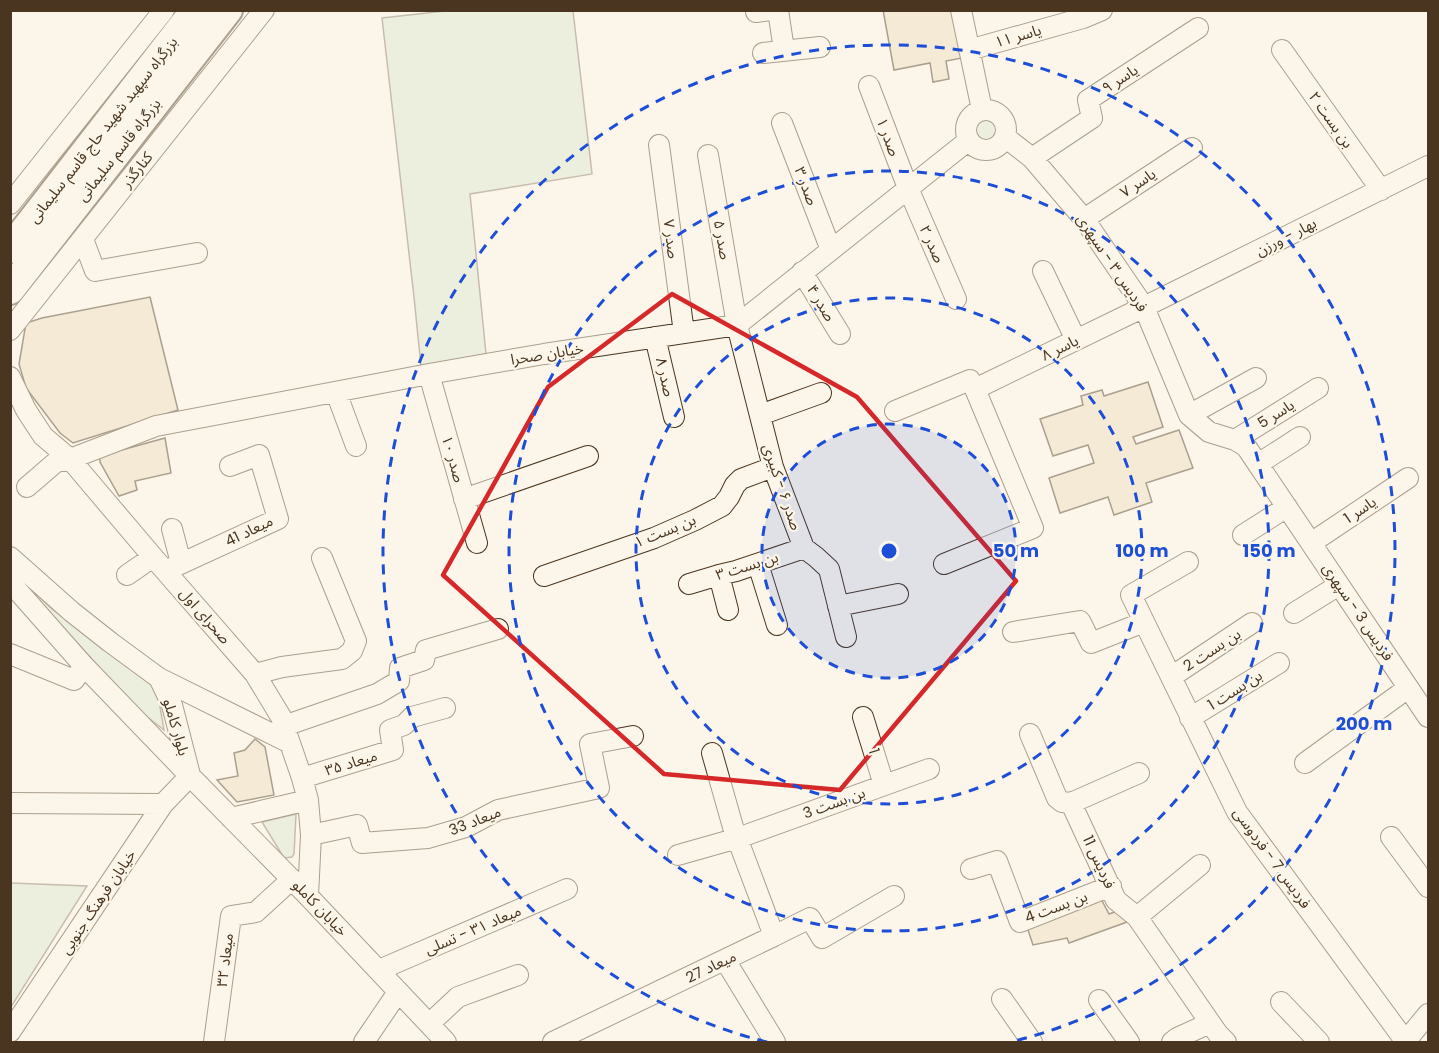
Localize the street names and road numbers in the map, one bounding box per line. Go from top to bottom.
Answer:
street label: یاسر ۱۱ [992,19,1044,52]
street label: بزرگراه سپهبد شهید حاج قاسم سلیمانی [23,32,184,229]
street label: یاسر ۹ [1098,59,1142,98]
street label: بن بست ۲ [1304,87,1359,152]
street label: بزرگراه قاسم سلیمانی [72,94,166,206]
street label: صدر ۱ [872,115,905,159]
street label: کنارگذر [115,147,158,193]
street label: یاسر ۷ [1116,163,1160,202]
street label: صدر ۳ [790,164,823,208]
street label: فردیس ۳ - سپهری [1072,210,1153,316]
street label: بهار - ورزن [1252,212,1320,261]
street label: صدر ۷ [659,218,684,260]
street label: صدر ۵ [709,219,736,261]
street label: صدر ۲ [915,221,950,266]
street label: صدر ۴ [802,280,841,325]
street label: یاسر ۸ [1038,330,1082,366]
street label: خیابان صحرا [509,337,585,370]
street label: صدر ۸ [651,355,680,399]
street label: یاسر 5 [1253,394,1298,433]
street label: صدر ۱۰ [437,433,470,485]
street label: صدر ۶ - کبیری [758,441,807,533]
street label: یاسر 1 [1339,491,1380,528]
street label: بن بست ۱ [631,509,699,552]
street label: میعاد 41 [221,510,276,551]
street label: بن بست ۳ [713,546,781,585]
street label: فردیس 3 - سپهری [1318,558,1399,665]
street label: صحرای اول [175,583,236,648]
street label: بن بست 2 [1179,623,1245,676]
street label: بن بست 1 [1203,665,1266,715]
street label: بلوار کاملو [158,696,195,758]
street label: میعاد ۳۵ [322,745,380,780]
street label: 1 [864,745,885,756]
street label: بن بست 3 [800,782,868,824]
street label: میعاد 33 [446,801,504,840]
street label: فردیس 7 - فردوسی [1229,803,1316,913]
street label: فردیس 11 [1078,832,1121,892]
street label: خیابان فرهنگ جنوبی [55,845,141,958]
street label: خیابان کاملو [288,875,353,941]
street label: بن بست 4 [1021,885,1090,928]
street label: میعاد ۳۱ - تسلی [421,900,524,959]
street label: میعاد ۳۲ [211,932,238,988]
street label: میعاد 27 [682,945,739,988]

